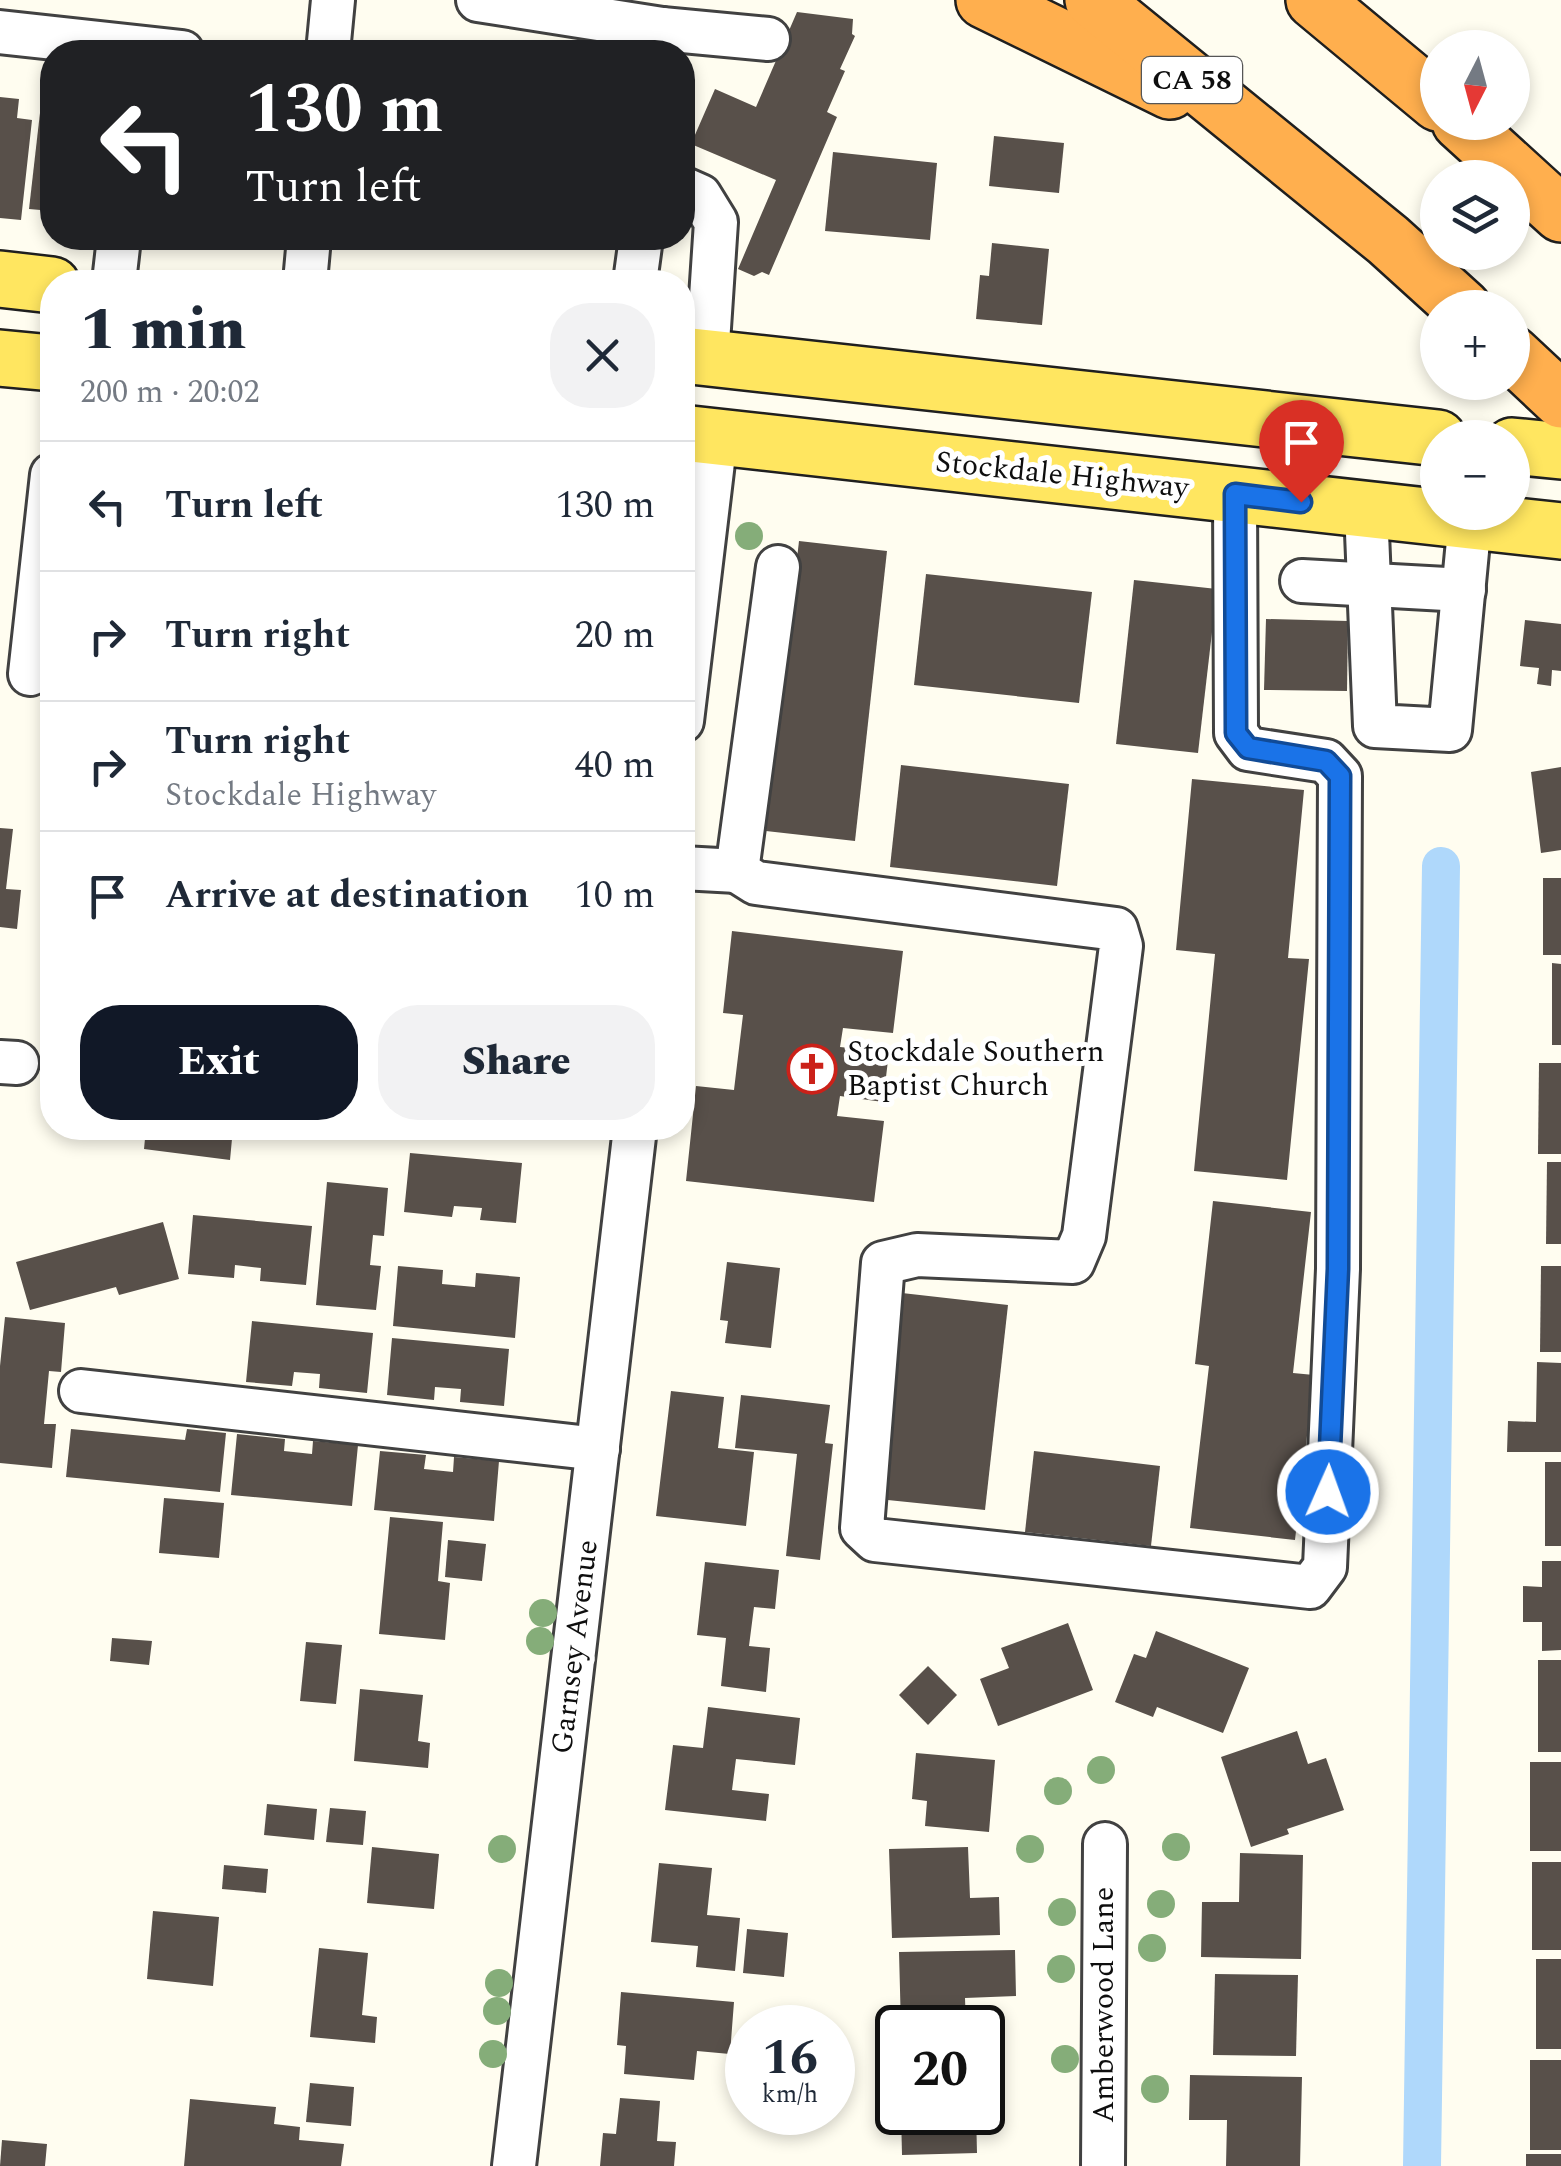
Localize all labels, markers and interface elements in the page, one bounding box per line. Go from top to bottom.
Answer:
north arrow [1420,30,1530,140]
map controls [1420,30,1530,530]
text: 130 m [245,57,443,163]
road number: CA 58 [1142,57,1242,103]
icon: left [80,80,210,210]
text: Turn left [245,153,422,222]
button: layers [1420,160,1530,270]
text: 1 min [80,284,246,376]
button: + [1420,290,1530,400]
button: close [550,303,655,408]
text: 200 m · 20:02 [80,368,260,417]
pin [1259,400,1344,503]
icon: arrive [1274,415,1329,470]
button: − [1420,420,1530,530]
street label: Stockdale Highway [933,439,1192,511]
text: Turn left [165,477,323,535]
text: 130 m [556,477,655,535]
icon: left [80,479,135,534]
text: Turn right [165,607,350,665]
text: 20 m [575,607,655,665]
icon: right [80,609,135,664]
text: Turn right [165,713,350,771]
text: 40 m [575,737,655,795]
icon: right [80,739,135,794]
text: Stockdale Highway [165,771,436,820]
text: Arrive at destination [165,867,529,925]
text: 10 m [575,867,655,925]
icon: arrive [80,869,135,924]
button: Exit [80,1005,358,1120]
button: Share [378,1005,655,1120]
place label: Stockdale Southern Baptist Church [847,1029,1104,1109]
church icon: Stockdale Southern Baptist Church [786,1043,838,1095]
position arrow [1276,1440,1380,1544]
street label: Garnsey Avenue [539,1537,611,1757]
street label: Amberwood Lane [1081,1887,1127,2123]
speed limit sign: 20 [875,2005,1005,2135]
text: 16 [762,2020,818,2096]
text: km/h [762,2076,818,2114]

